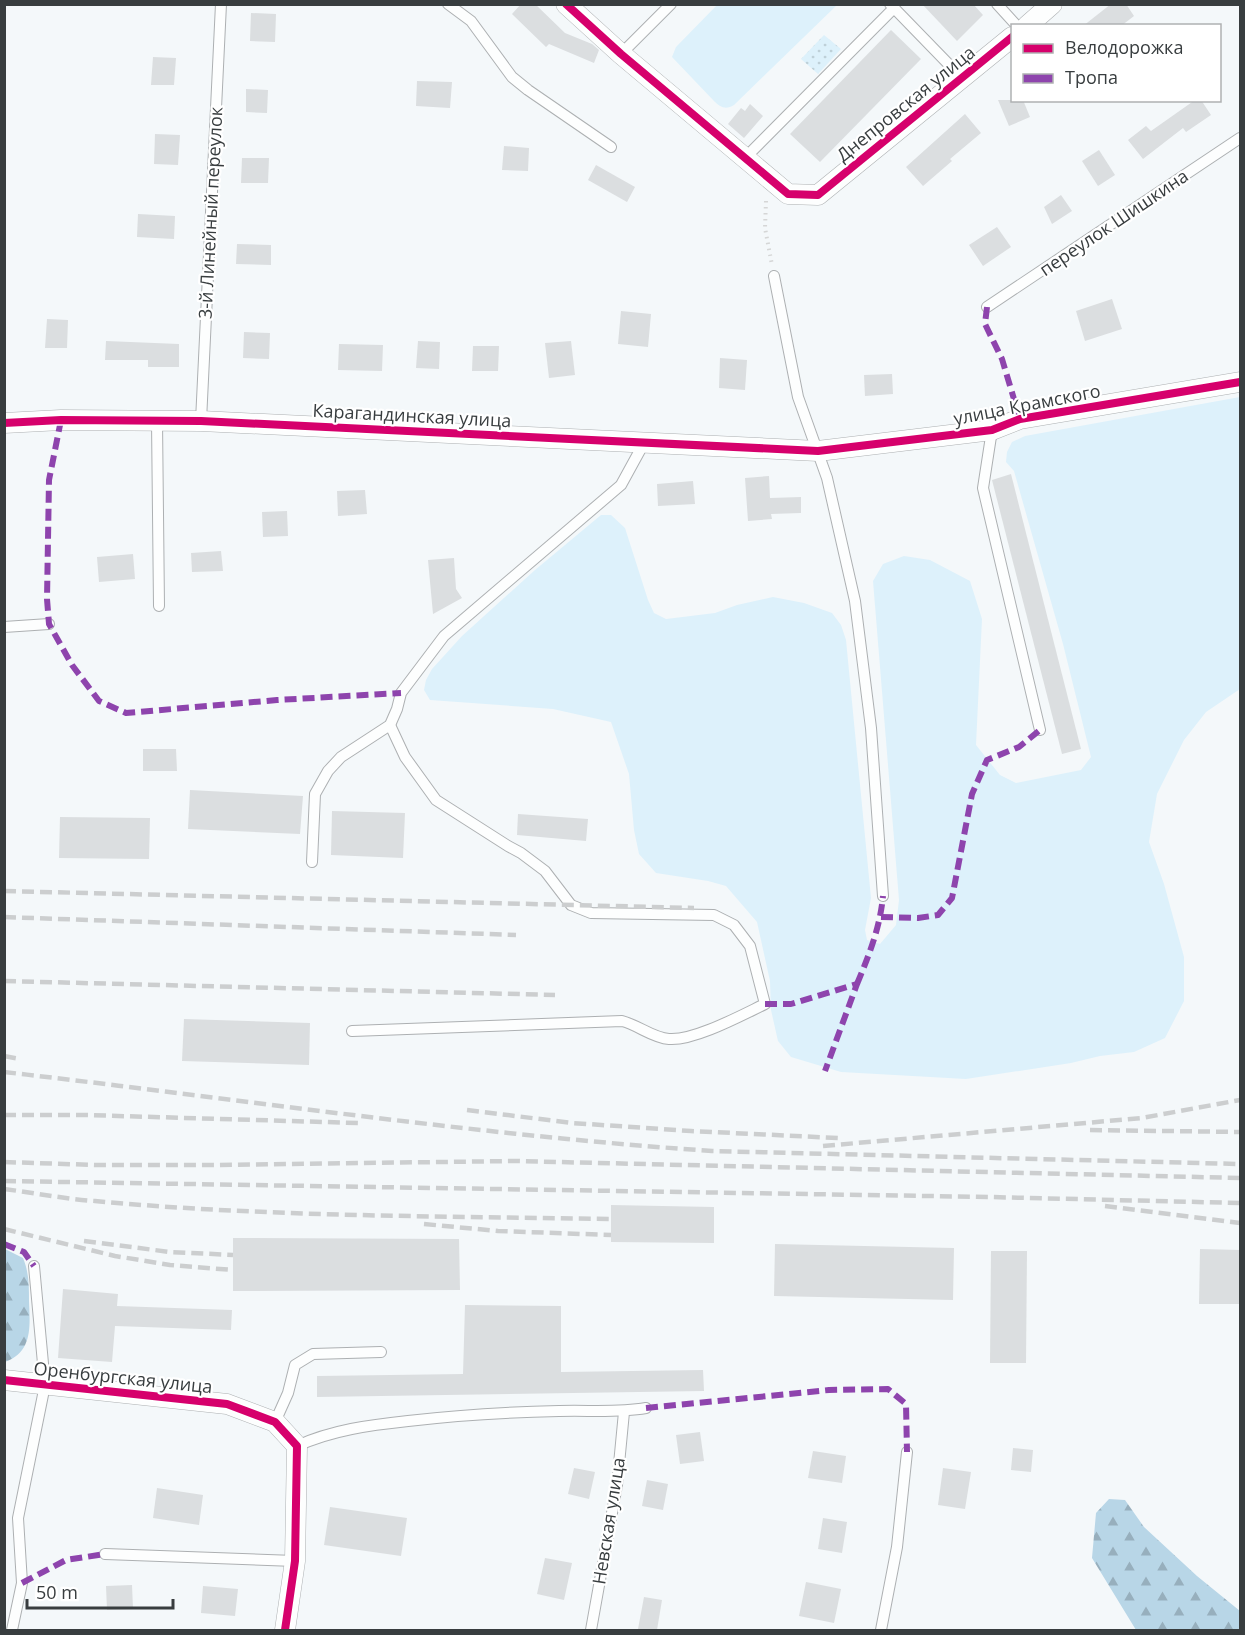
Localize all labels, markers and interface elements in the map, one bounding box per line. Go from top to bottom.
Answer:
legend [1011,24,1221,102]
text: Велодорожка [1065,35,1183,59]
street label: Днепровская улица [831,40,980,167]
text: Тропа [1065,65,1118,89]
street label: 3-й Линейный переулок [192,106,228,320]
street label: переулок Шишкина [1034,163,1193,281]
street label: улица Крамского [951,378,1102,430]
street label: Карагандинская улица [312,398,512,432]
street label: Оренбургская улица [33,1356,214,1398]
street label: Невская улица [586,1456,630,1586]
scale bar [27,1572,172,1610]
text: 50 m [36,1580,78,1604]

